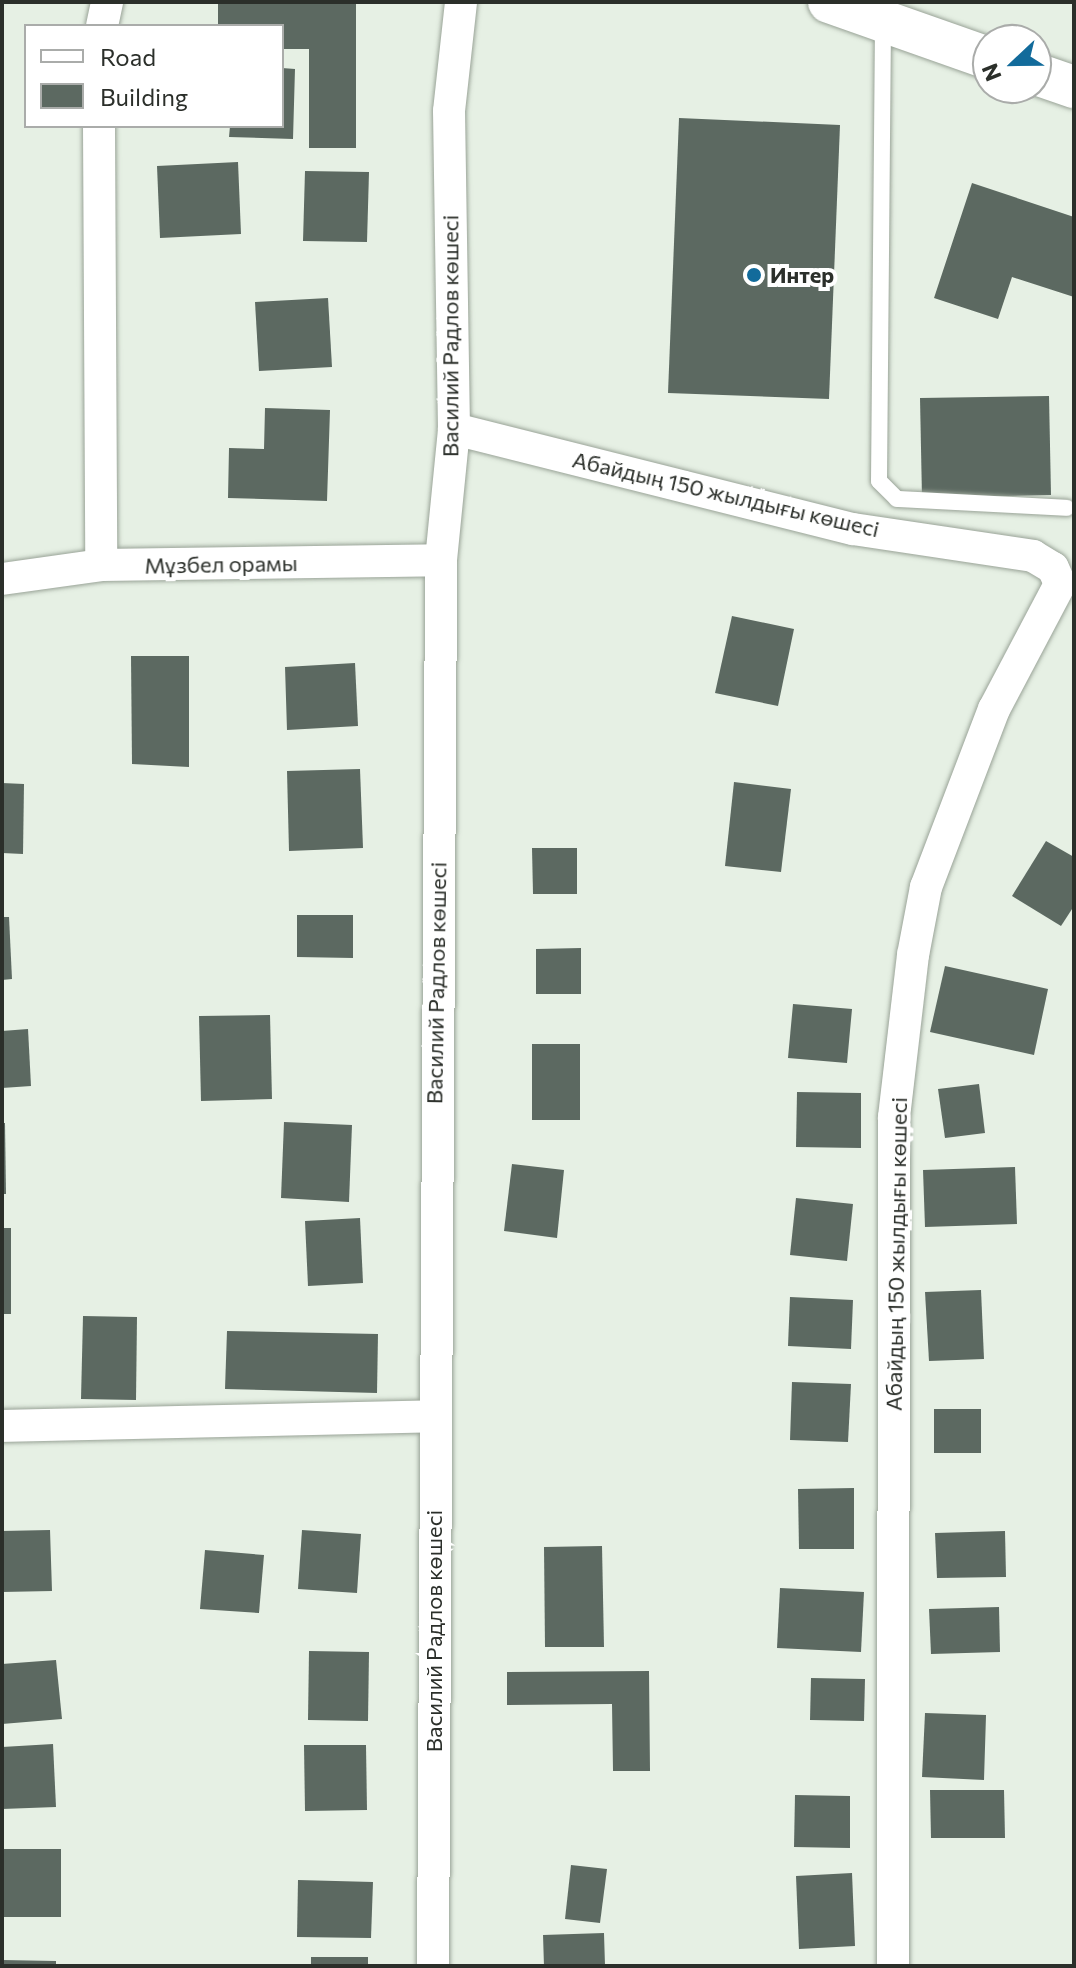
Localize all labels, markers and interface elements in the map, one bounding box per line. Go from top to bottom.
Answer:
legend [24,24,284,128]
north arrow [972,24,1052,104]
text: Road [100,42,156,71]
text: N [976,60,1007,85]
text: Building [100,82,188,111]
street label: Василий Радлов көшесі [437,215,463,457]
place label: Интер [770,262,834,288]
marker: Интер [745,266,763,284]
street label: Абайдың 150 жылдығы көшесі [570,446,882,542]
street label: Мұзбел орамы [144,549,298,579]
street label: Василий Радлов көшесі [421,862,451,1104]
street label: Абайдың 150 жылдығы көшесі [880,1097,912,1411]
street label: Василий Радлов көшесі [421,1510,447,1752]

